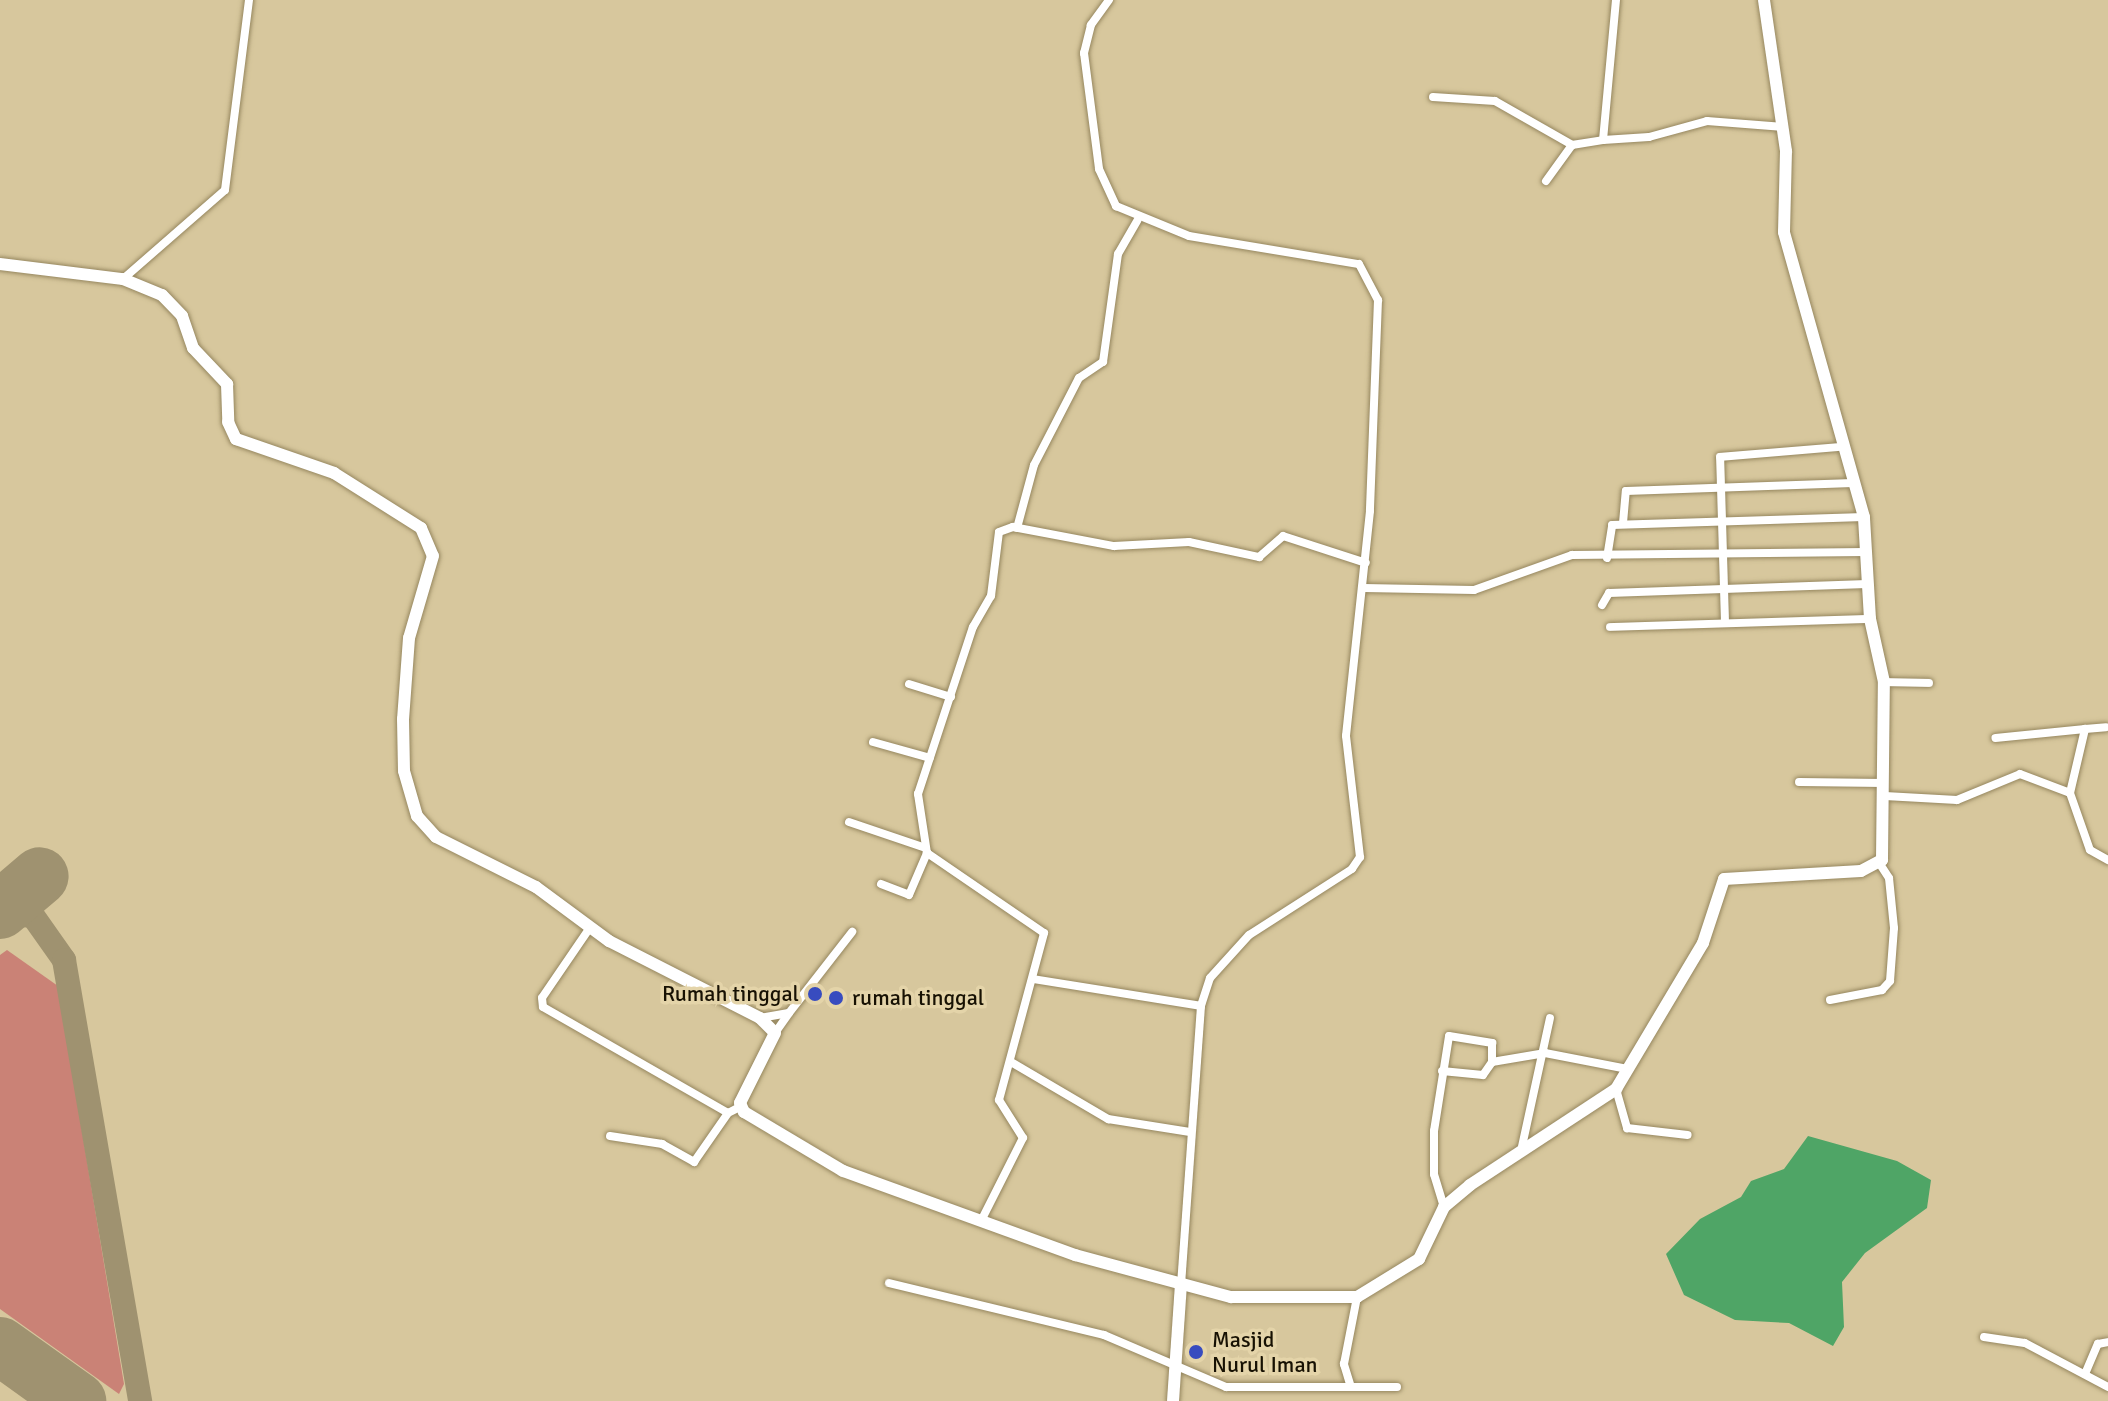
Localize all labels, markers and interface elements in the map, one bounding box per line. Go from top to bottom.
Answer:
place label: Rumah tinggal [662,981,799,1007]
marker: Rumah tinggal [806,985,824,1003]
place label: rumah tinggal [852,985,984,1011]
marker: rumah tinggal [827,989,845,1007]
place label: Masjid Nurul Iman [1212,1326,1318,1378]
marker: Masjid Nurul Iman [1187,1343,1205,1361]

